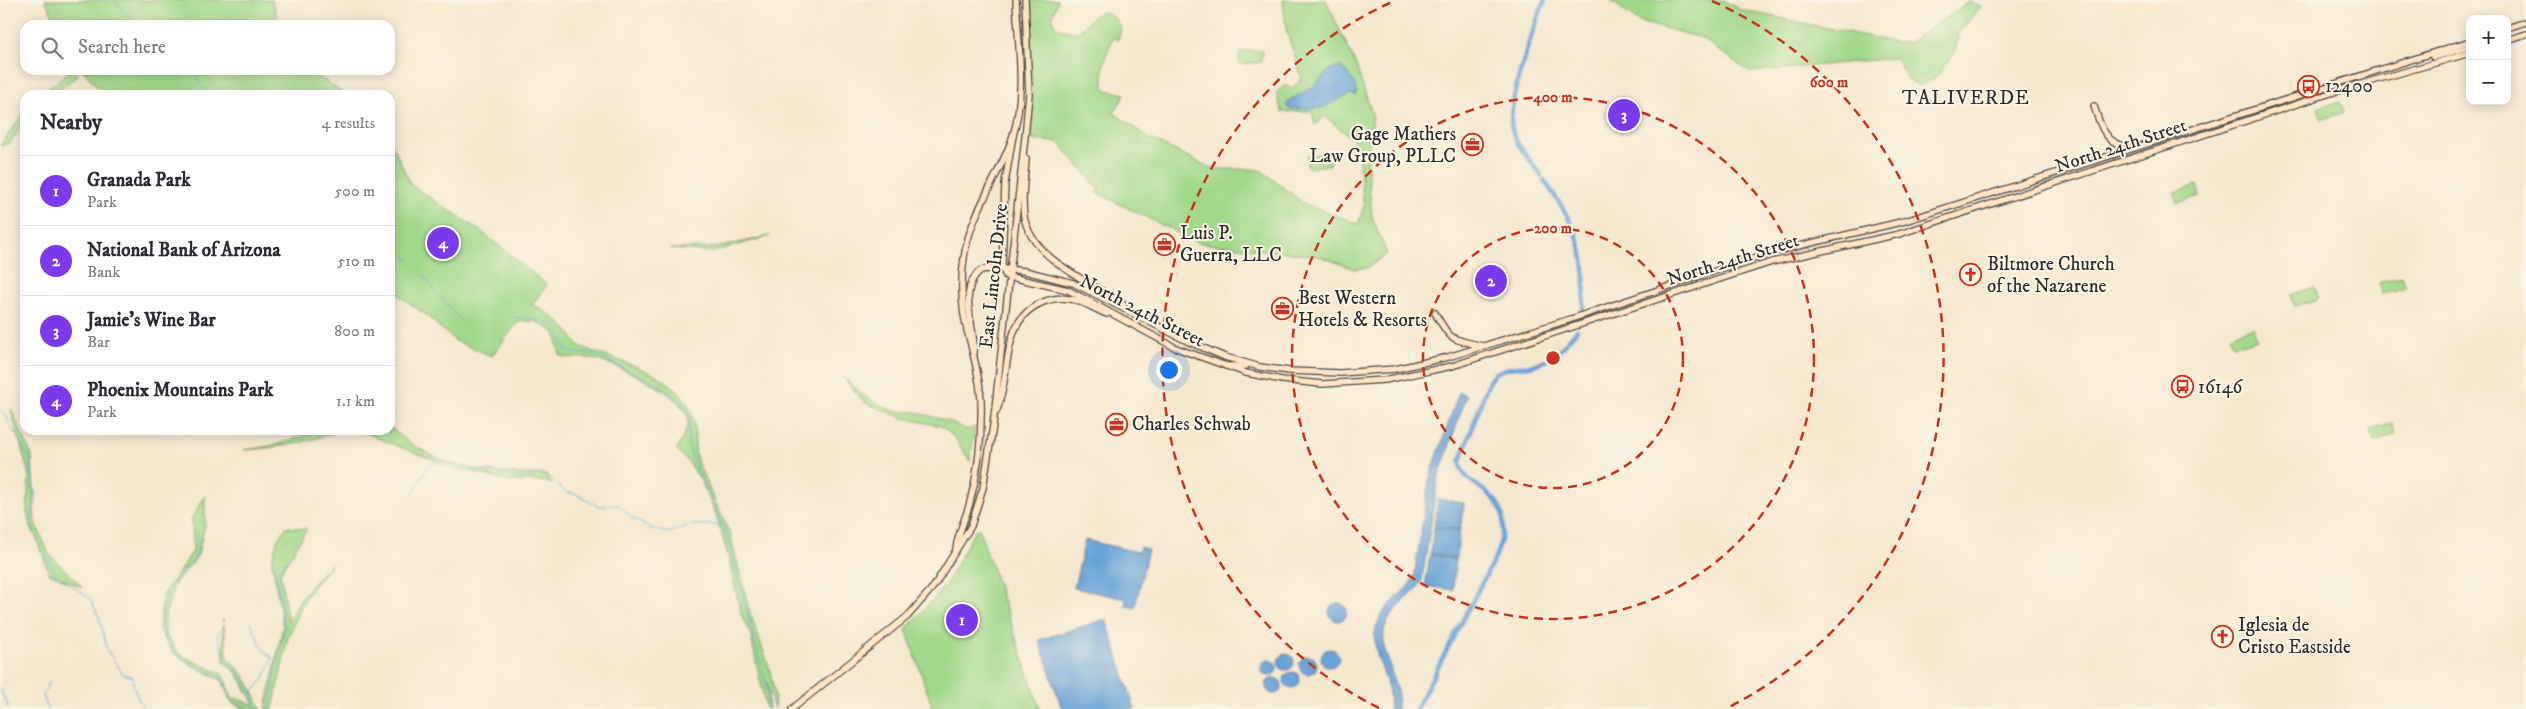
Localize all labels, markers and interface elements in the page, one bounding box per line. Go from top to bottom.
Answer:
map controls [2466,15,2511,105]
button: + [2466,15,2511,60]
search box [20,20,395,75]
icon: search [38,34,66,62]
text: Search here [78,36,166,59]
button: − [2466,60,2511,105]
text: 600 m [1810,73,1849,92]
bus stop icon: 12400 [2297,74,2321,98]
place label: 12400 [2325,75,2373,98]
district label: TALIVERDE [1902,86,2030,111]
text: 400 m [1532,88,1573,107]
pin: 3 [1608,96,1640,134]
text: Nearby [40,110,102,136]
text: 4 results [322,113,375,133]
street label: North 24th Street [2052,114,2190,178]
place label: Gage Mathers Law Group, PLLC [1310,123,1456,168]
office icon: Gage Mathers Law Group, PLLC [1460,133,1484,157]
text: Granada Park [87,169,191,192]
text: 1 [53,181,59,201]
text: 500 m [334,181,375,201]
text: Park [87,192,117,212]
street label: East Lincoln Drive [975,202,1013,350]
text: 200 m [1534,219,1573,238]
place label: Luis P. Guerra, LLC [1180,222,1282,267]
pin: 4 [427,224,459,262]
street label: North 24th Street [1664,229,1802,291]
office icon: Luis P. Guerra, LLC [1152,232,1176,256]
text: National Bank of Arizona [87,239,281,262]
text: 2 [52,251,60,271]
text: 510 m [337,251,375,271]
place label: Biltmore Church of the Nazarene [1987,253,2115,298]
text: Bank [87,262,120,282]
pin: 2 [1475,262,1507,300]
church icon: Biltmore Church of the Nazarene [1959,263,1983,287]
street label: North 24th Street [1076,270,1208,352]
place label: Best Western Hotels & Resorts [1298,287,1427,332]
office icon: Best Western Hotels & Resorts [1270,297,1294,321]
text: Jamie’s Wine Bar [87,309,216,332]
text: 3 [53,321,59,341]
text: 800 m [334,321,375,341]
text: Bar [87,332,110,352]
centre of rings [1544,349,1562,367]
your location [1156,357,1182,383]
bus stop icon: 16146 [2170,375,2194,399]
place label: 16146 [2198,376,2244,399]
text: Phoenix Mountains Park [87,379,274,402]
text: 4 [51,391,61,411]
text: 1.1 km [336,391,375,411]
text: Park [87,402,117,422]
office icon: Charles Schwab [1104,412,1128,436]
place label: Charles Schwab [1132,413,1251,436]
pin: 1 [946,601,978,639]
place label: Iglesia de Cristo Eastside [2238,614,2351,659]
church icon: Iglesia de Cristo Eastside [2210,624,2234,648]

